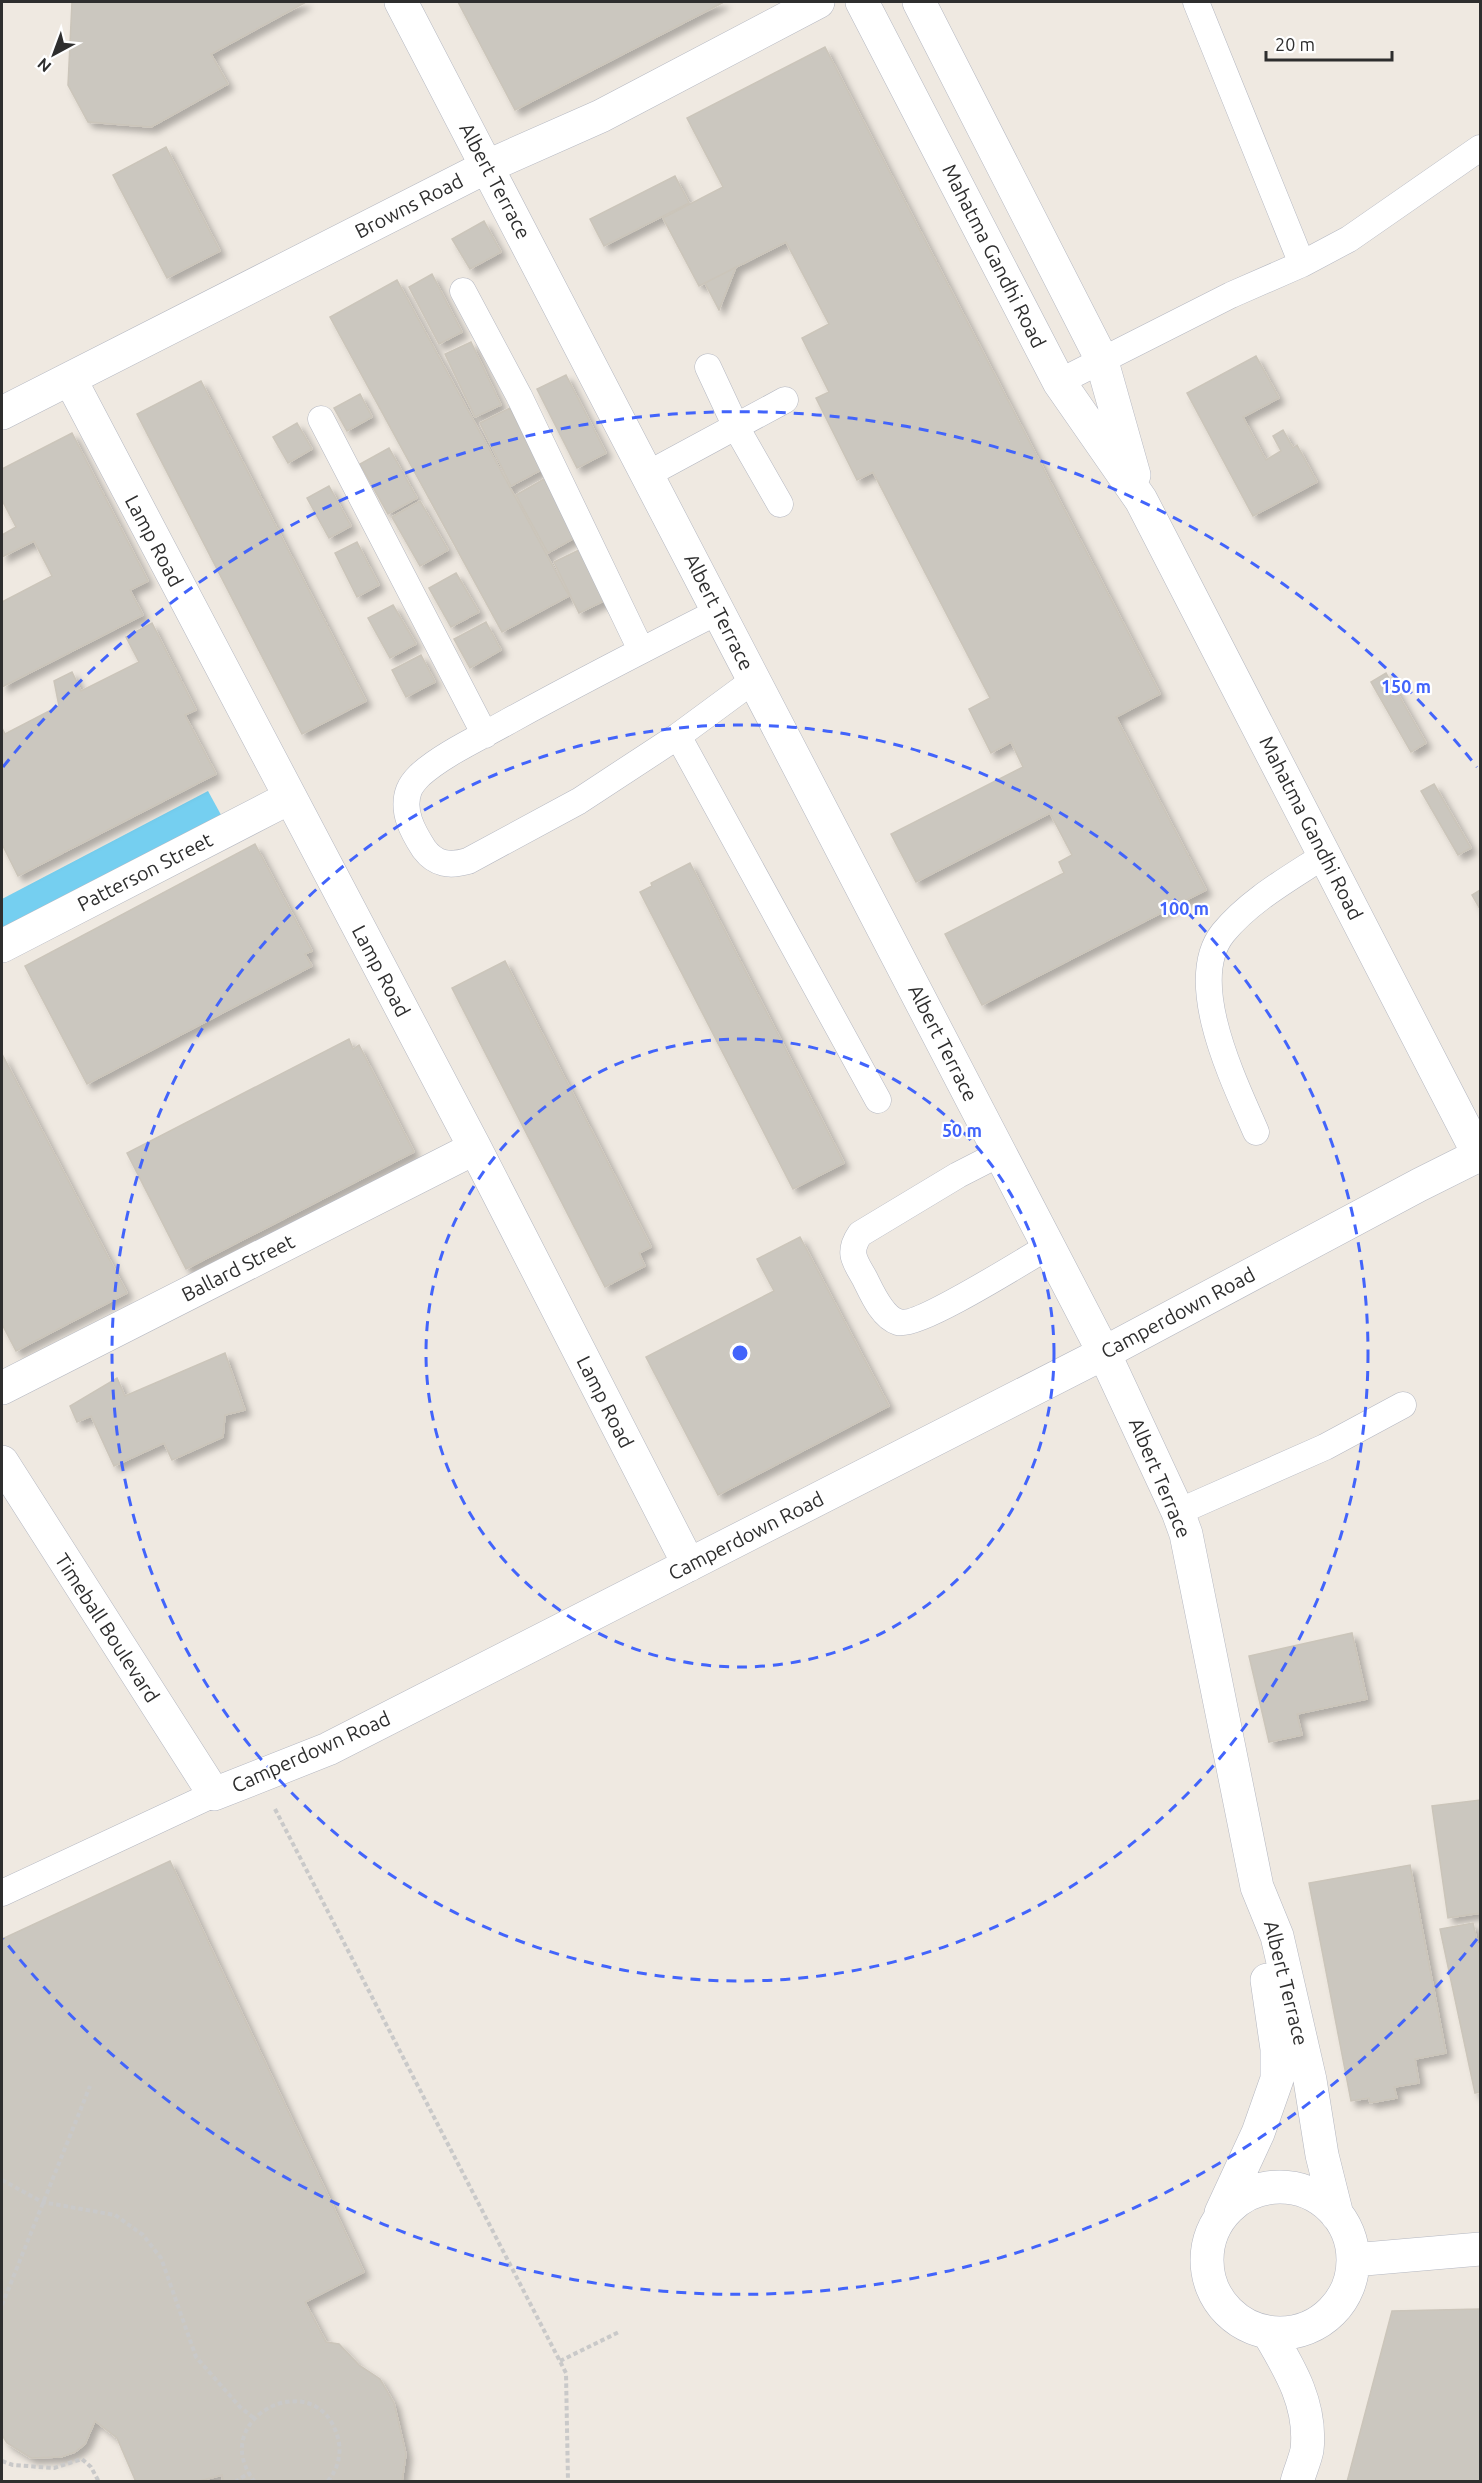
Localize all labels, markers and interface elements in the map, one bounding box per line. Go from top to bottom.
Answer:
north arrow [24,24,84,84]
scale bar [1266,24,1392,62]
text: 20 m [1275,34,1315,54]
text: N [34,55,55,76]
street label: Albert Terrace [455,119,536,243]
street label: Mahatma Gandhi Road [938,160,1051,351]
street label: Browns Road [351,168,467,243]
street label: Lamp Road [121,491,188,590]
street label: Albert Terrace [680,550,759,674]
text: 150 m [1381,676,1431,696]
street label: Mahatma Gandhi Road [1255,732,1368,923]
street label: Patterson Street [73,828,216,916]
text: 100 m [1159,898,1209,918]
street label: Lamp Road [348,921,415,1020]
street label: Albert Terrace [904,981,983,1105]
text: 50 m [942,1120,982,1140]
street label: Ballard Street [178,1229,298,1306]
street label: Camperdown Road [1097,1262,1259,1363]
centre of rings [730,1343,750,1363]
street label: Lamp Road [572,1352,638,1452]
street label: Albert Terrace [1125,1414,1196,1541]
street label: Camperdown Road [664,1486,827,1585]
street label: Timeball Boulevard [51,1549,164,1707]
street label: Camperdown Road [228,1706,394,1797]
street label: Albert Terrace [1260,1918,1313,2048]

